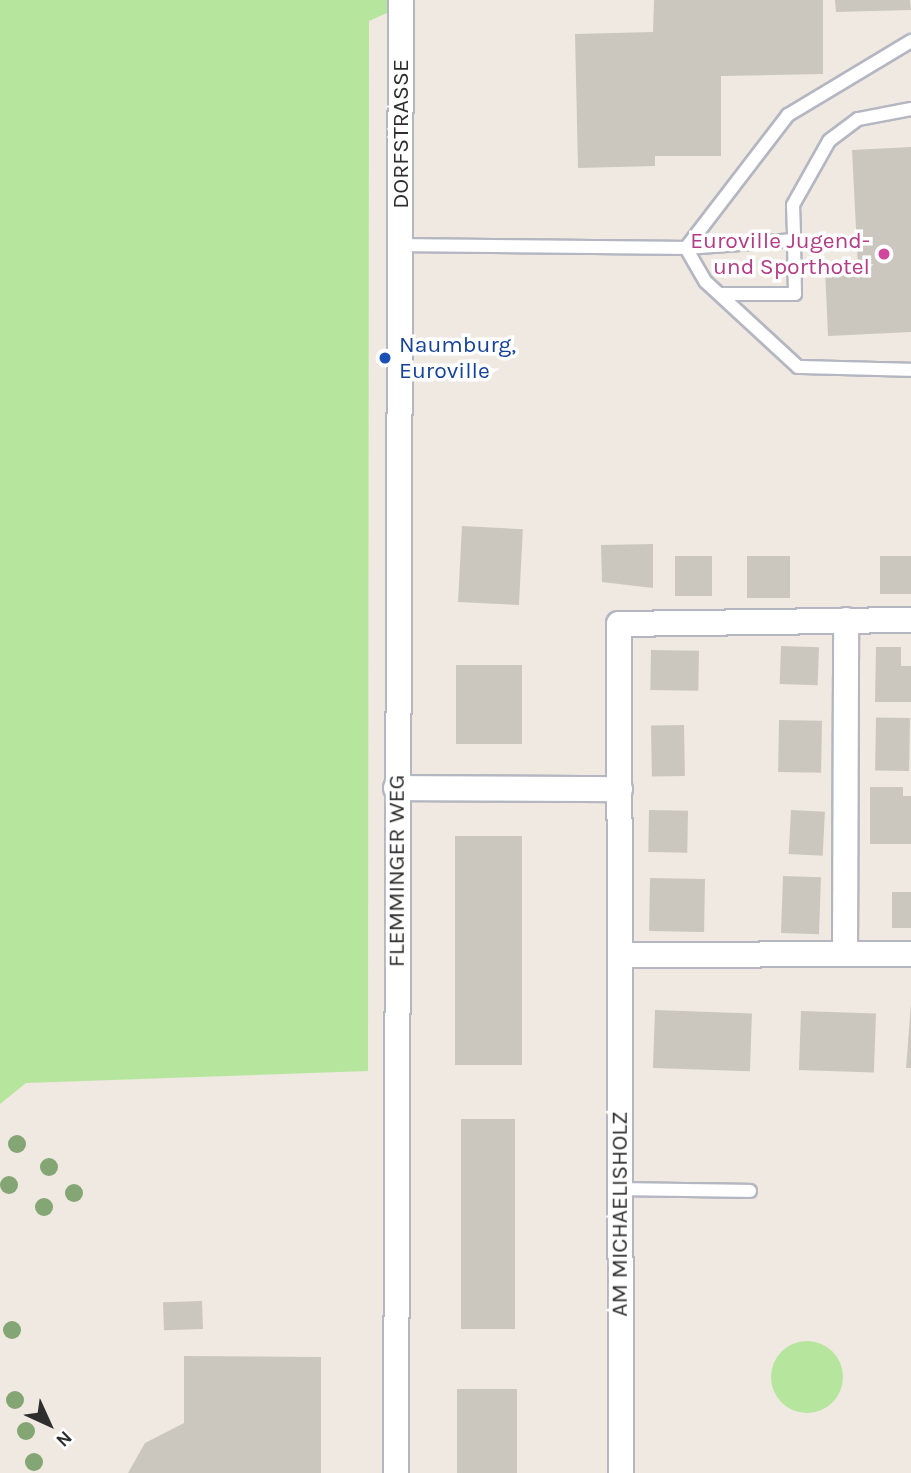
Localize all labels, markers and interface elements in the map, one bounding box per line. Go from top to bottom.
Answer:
street label: DORFSTRASSE [387,59,415,209]
place label: Euroville Jugend- und Sporthotel [690,227,870,281]
marker: Euroville Jugend- und Sporthotel [876,246,892,262]
place label: Naumburg, Euroville [399,331,516,385]
marker: Naumburg, Euroville [377,350,393,366]
street label: FLEMMINGER WEG [383,775,411,967]
street label: AM MICHAELISHOLZ [606,1111,634,1317]
north arrow [14,1389,84,1459]
text: N [51,1426,76,1451]

